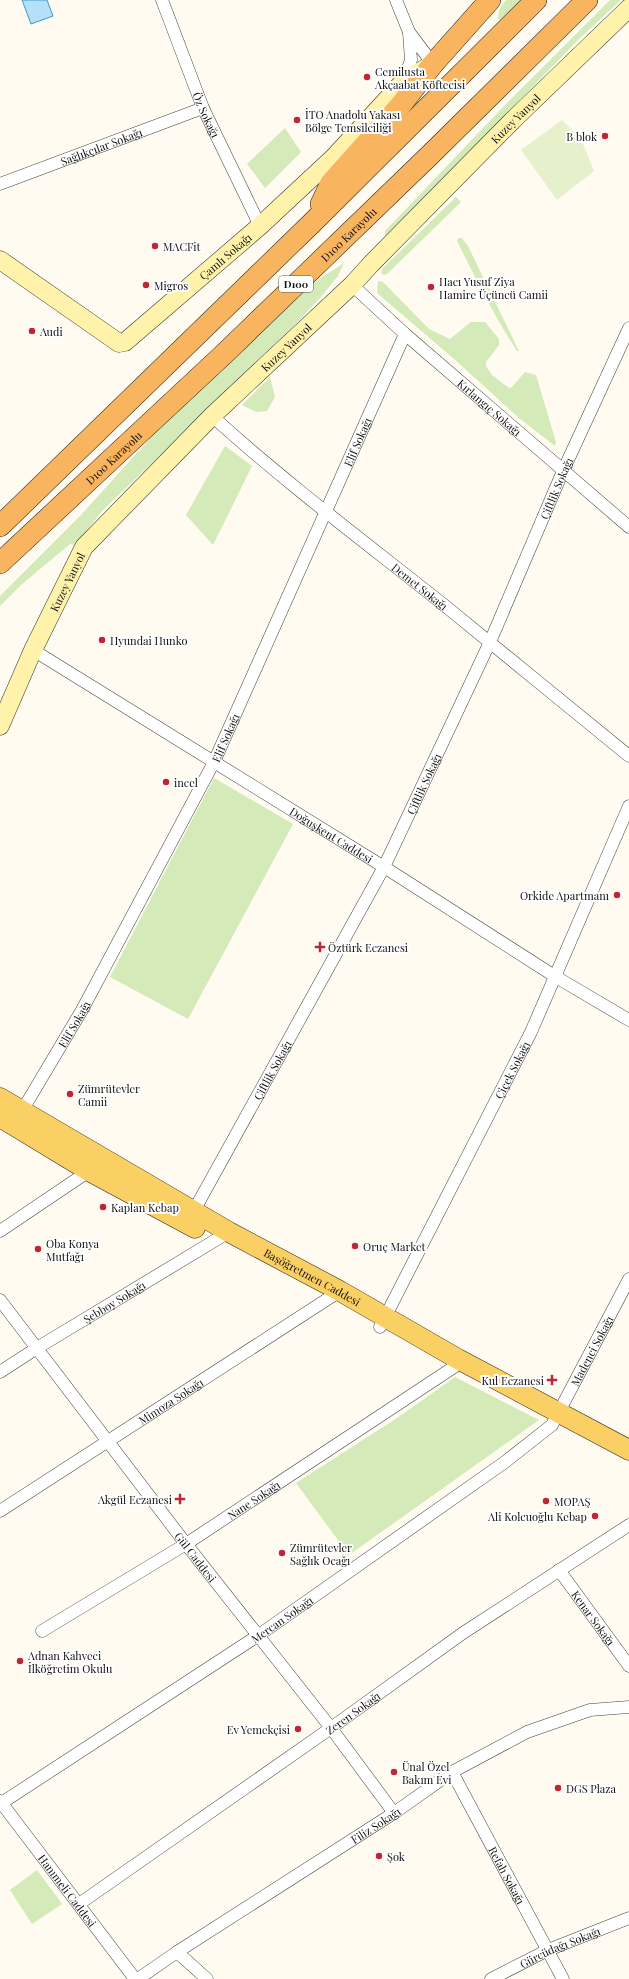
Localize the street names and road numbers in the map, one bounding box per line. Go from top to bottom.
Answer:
street label: Öz Sokağı [190,90,224,140]
street label: Kuzey Yanyol [487,90,543,146]
street label: Sağlıkçılar Sokağı [58,124,144,168]
street label: D100 Karayolu [317,203,380,264]
street label: Çamlı Sokağı [196,229,254,283]
road number: D100 [279,276,313,292]
street label: Kuzey Yanyol [257,320,314,374]
street label: Kırlangıç Sokağı [455,375,525,439]
street label: Elif Sokağı [340,415,374,468]
street label: D100 Karayolu [82,427,145,487]
street label: Çiftlik Sokağı [536,455,576,521]
street label: Kuzey Yanyol [46,550,88,614]
street label: Demet Sokağı [389,559,451,613]
street label: Elif Sokağı [207,711,242,764]
street label: Çiftlik Sokağı [402,751,444,817]
street label: Doğuşkent Caddesi [287,803,376,866]
street label: Elif Sokağı [54,998,93,1050]
street label: Çiftlik Sokağı [249,1037,294,1102]
street label: Çiçek Sokağı [491,1038,533,1101]
street label: Başöğretmen Caddesi [262,1245,363,1309]
street label: Şebboy Sokağı [80,1277,148,1326]
street label: Madenci Sokağı [567,1313,616,1388]
street label: Mimoza Sokağı [135,1374,206,1427]
street label: Nane Sokağı [224,1477,283,1522]
street label: Gül Caddesi [172,1529,220,1585]
street label: Kenar Sokağı [569,1587,619,1648]
street label: Mercan Sokağı [248,1592,316,1646]
street label: Zeren Sokağı [322,1688,383,1737]
street label: Filiz Sokağı [348,1803,403,1846]
street label: Refah Sokağı [486,1844,529,1907]
street label: Hanımeli Caddesi [35,1851,100,1930]
street label: Gürcüdağı Sokağı [517,1923,602,1971]

